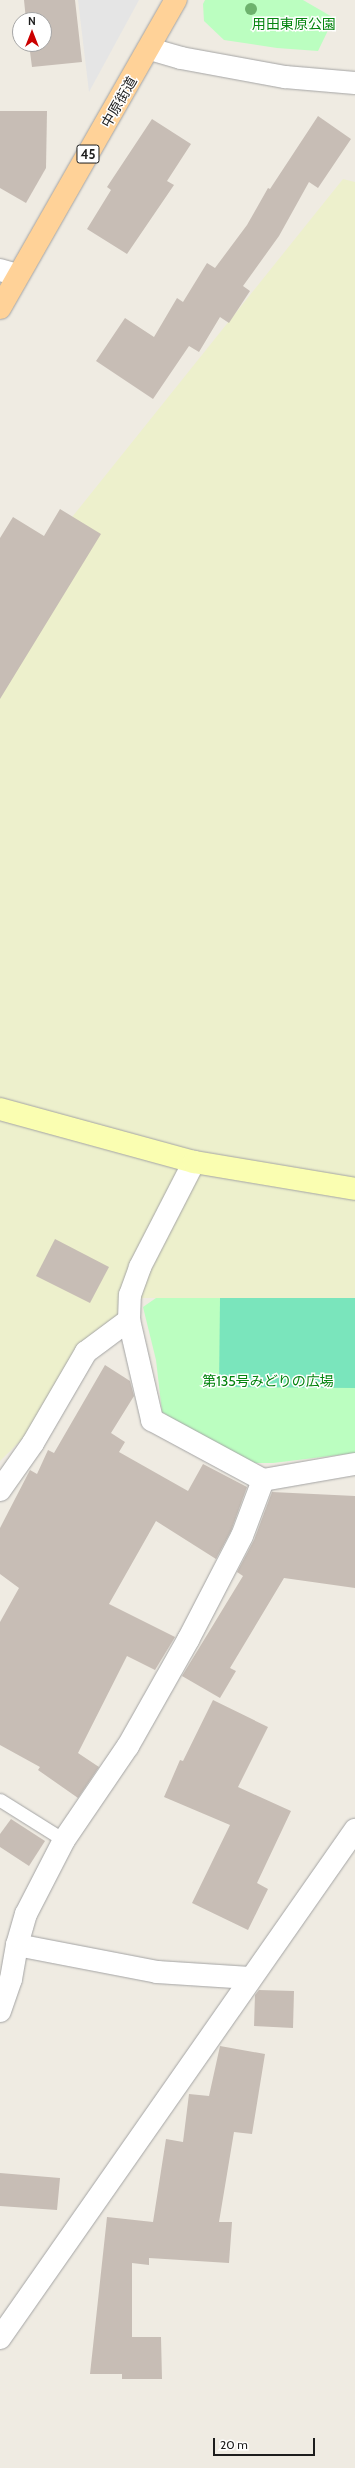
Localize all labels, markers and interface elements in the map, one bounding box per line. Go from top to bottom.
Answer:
north arrow [12,12,52,52]
text: N [28,14,36,28]
park label: 用田東原公園 [252,16,336,32]
street label: 中原街道 [98,74,140,130]
road number: 45 [76,143,100,165]
park label: 第135号みどりの広場 [202,1373,334,1389]
scale bar [215,2430,317,2456]
text: 20 m [220,2437,248,2452]

